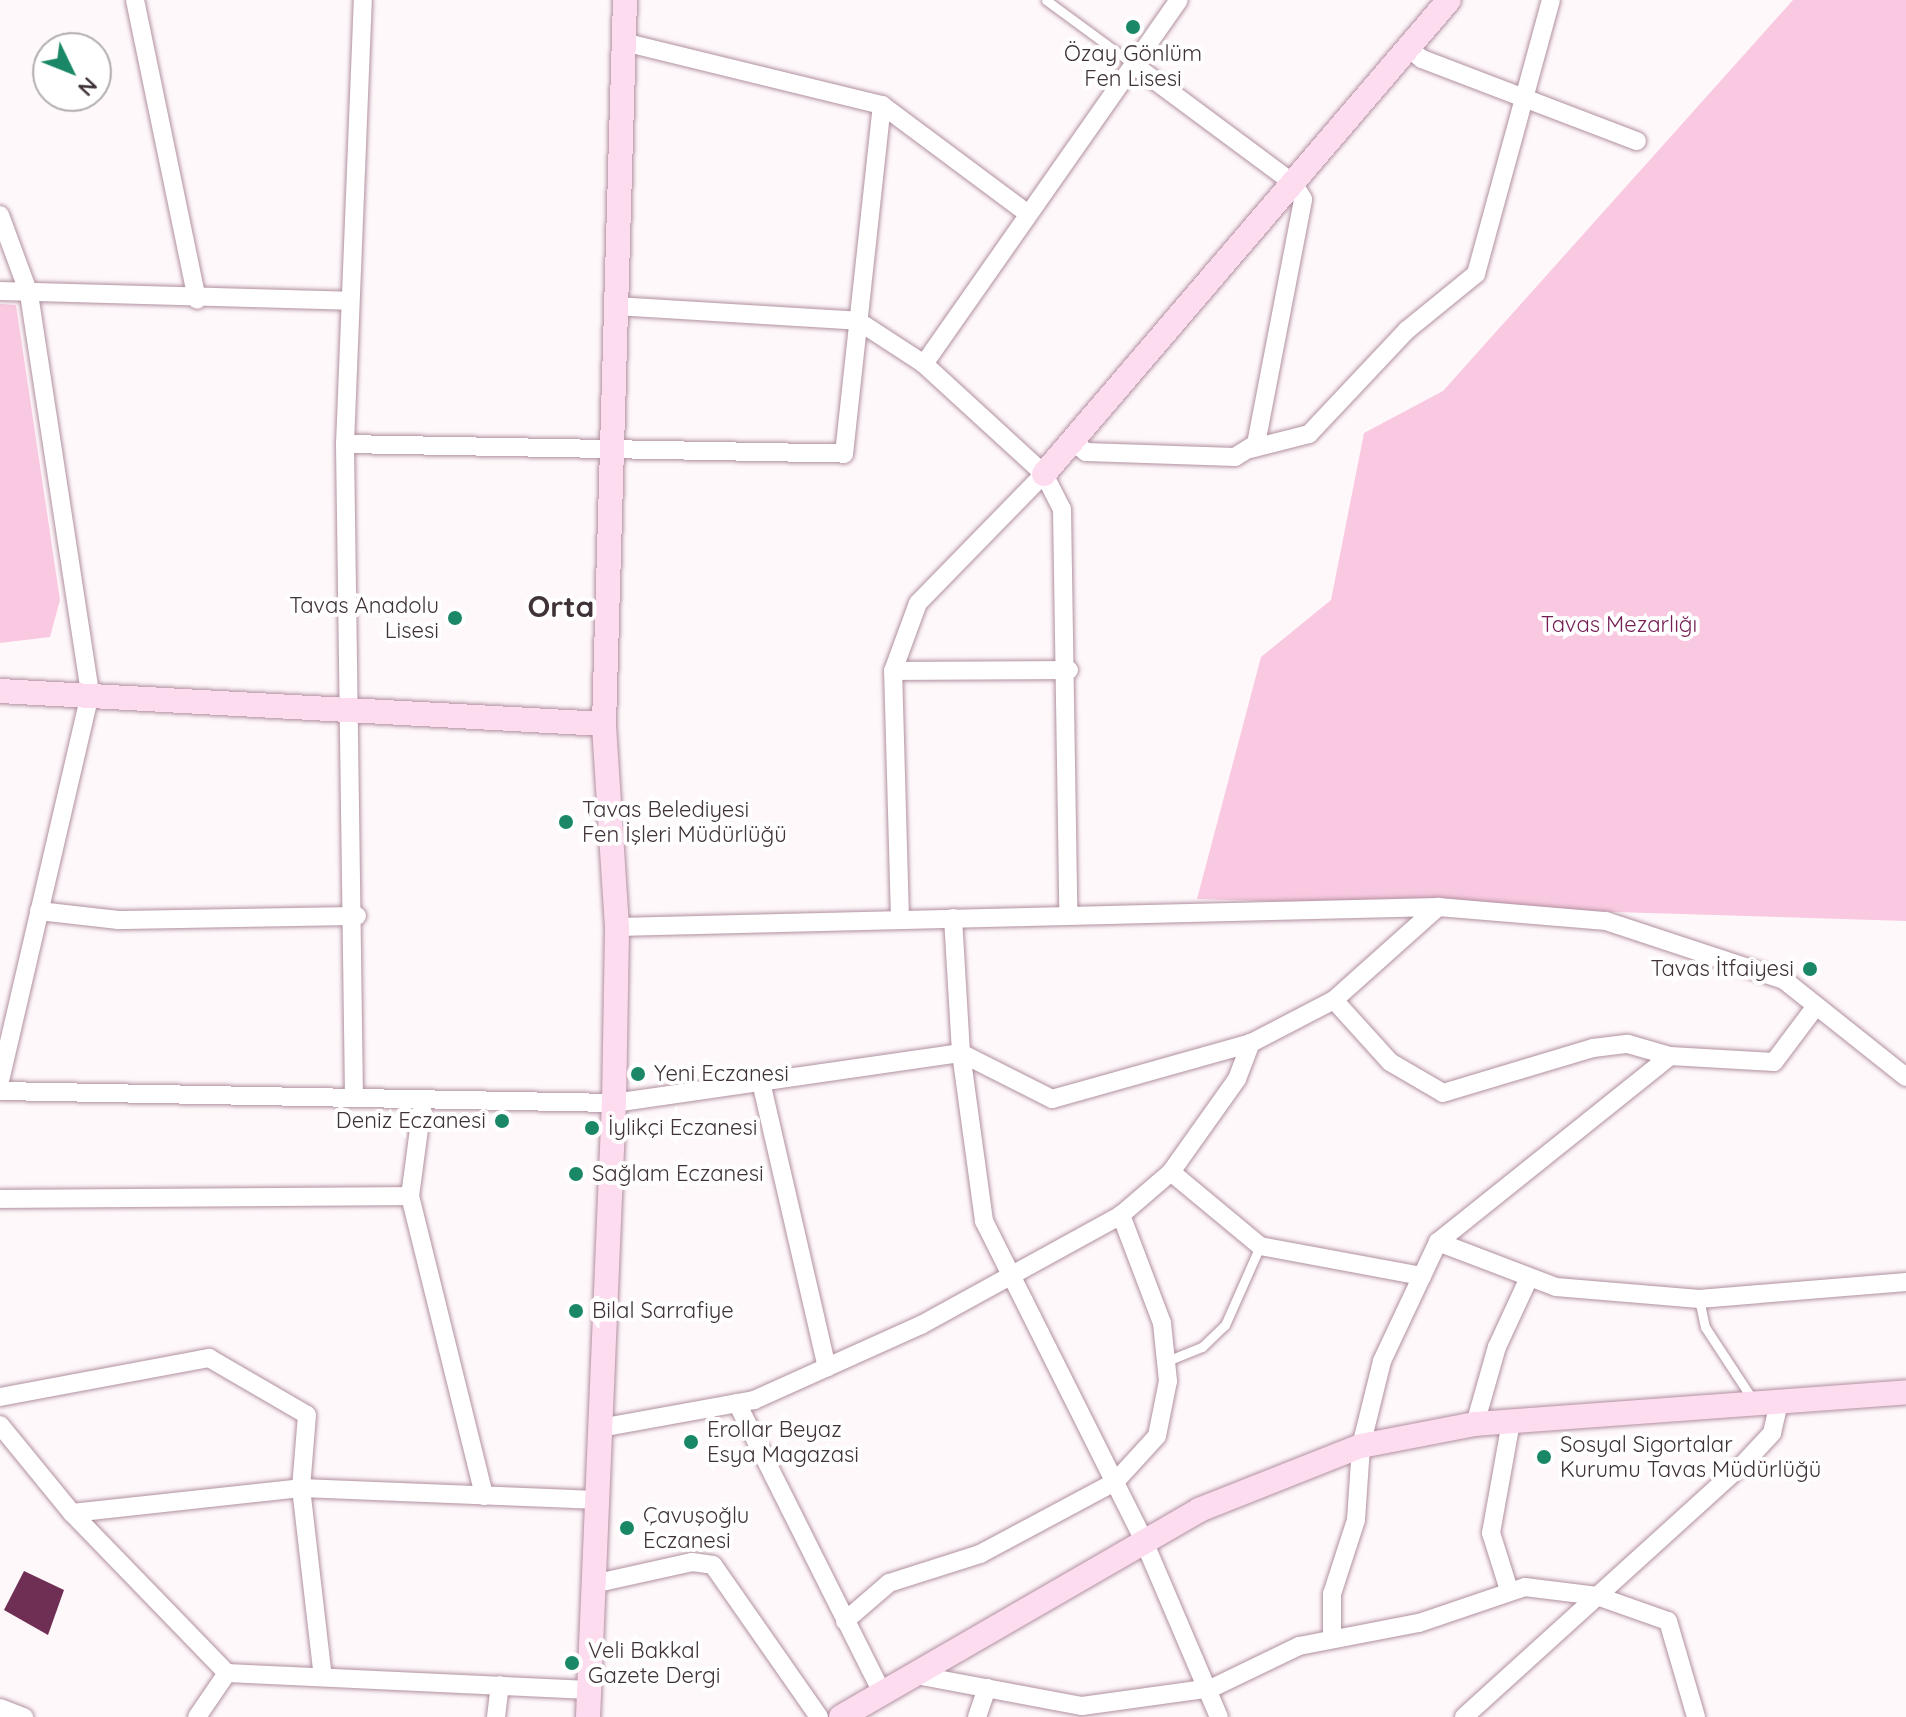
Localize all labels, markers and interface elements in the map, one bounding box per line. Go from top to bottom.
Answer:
marker: Özay Gönlüm Fen Lisesi [1124,18,1142,36]
north arrow [32,32,112,112]
place label: Özay Gönlüm Fen Lisesi [1064,40,1202,92]
text: N [72,72,104,102]
district label: Orta [528,588,594,624]
place label: Tavas Anadolu Lisesi [289,592,439,644]
marker: Tavas Anadolu Lisesi [446,609,464,627]
park label: Tavas Mezarlığı [1541,612,1697,638]
place label: Tavas Belediyesi Fen İşleri Müdürlüğü [582,796,787,848]
marker: Tavas Belediyesi Fen İşleri Müdürlüğü [557,813,575,831]
place label: Tavas İtfaiyesi [1650,956,1794,982]
marker: Tavas İtfaiyesi [1801,960,1819,978]
place label: Yeni Eczanesi [654,1061,789,1087]
marker: Yeni Eczanesi [629,1065,647,1083]
place label: Deniz Eczanesi [336,1108,486,1134]
marker: Deniz Eczanesi [493,1112,511,1130]
place label: İylikçi Eczanesi [608,1115,757,1141]
marker: İylikçi Eczanesi [583,1119,601,1137]
place label: Sağlam Eczanesi [592,1161,764,1187]
marker: Sağlam Eczanesi [567,1165,585,1183]
place label: Bilal Sarrafiye [592,1298,734,1324]
marker: Bilal Sarrafiye [567,1302,585,1320]
place label: Erollar Beyaz Esya Magazasi [707,1416,859,1468]
place label: Sosyal Sigortalar Kurumu Tavas Müdürlüğü [1560,1431,1821,1482]
marker: Erollar Beyaz Esya Magazasi [682,1433,700,1451]
marker: Sosyal Sigortalar Kurumu Tavas Müdürlüğü [1535,1448,1553,1466]
place label: Çavuşoğlu Eczanesi [643,1502,749,1554]
marker: Çavuşoğlu Eczanesi [618,1519,636,1537]
place label: Veli Bakkal Gazete Dergi [588,1637,720,1688]
marker: Veli Bakkal Gazete Dergi [563,1654,581,1672]

